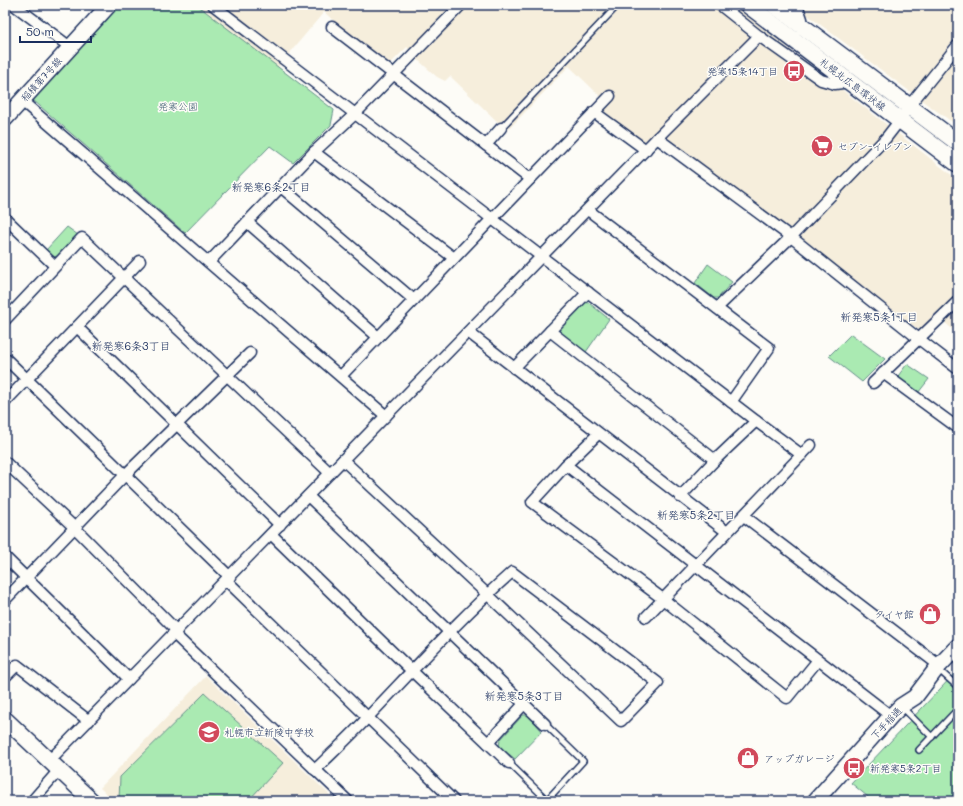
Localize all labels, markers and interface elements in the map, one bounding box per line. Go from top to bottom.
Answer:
scale bar [20,18,91,44]
text: 50 m [26,23,54,39]
street label: 稲積第7号線 [17,54,65,104]
street label: 札幌北広島環状線 [817,54,889,114]
bus stop icon: 発寒15条14丁目 [781,58,807,84]
place label: 発寒15条14丁目 [707,64,778,78]
park label: 発寒公園 [158,99,198,113]
supermarket icon: セブン-イレブン [809,133,835,159]
place label: セブン-イレブン [838,139,912,153]
district label: 新発寒6条2丁目 [232,179,310,194]
district label: 新発寒5条1丁目 [840,309,918,324]
district label: 新発寒6条3丁目 [91,338,171,353]
district label: 新発寒5条2丁目 [657,507,735,522]
shop icon: タイヤ館 [917,601,943,627]
place label: タイヤ館 [874,607,914,621]
district label: 新発寒5条3丁目 [485,688,563,703]
street label: 下手稲通 [867,704,905,742]
school or university icon: 札幌市立新陵中学校 [196,719,222,745]
place label: 札幌市立新陵中学校 [224,725,314,739]
shop icon: アップガレージ [735,745,761,771]
place label: アップガレージ [764,751,835,765]
bus stop icon: 新発寒5条2丁目 [841,755,867,781]
place label: 新発寒5条2丁目 [870,761,941,775]

